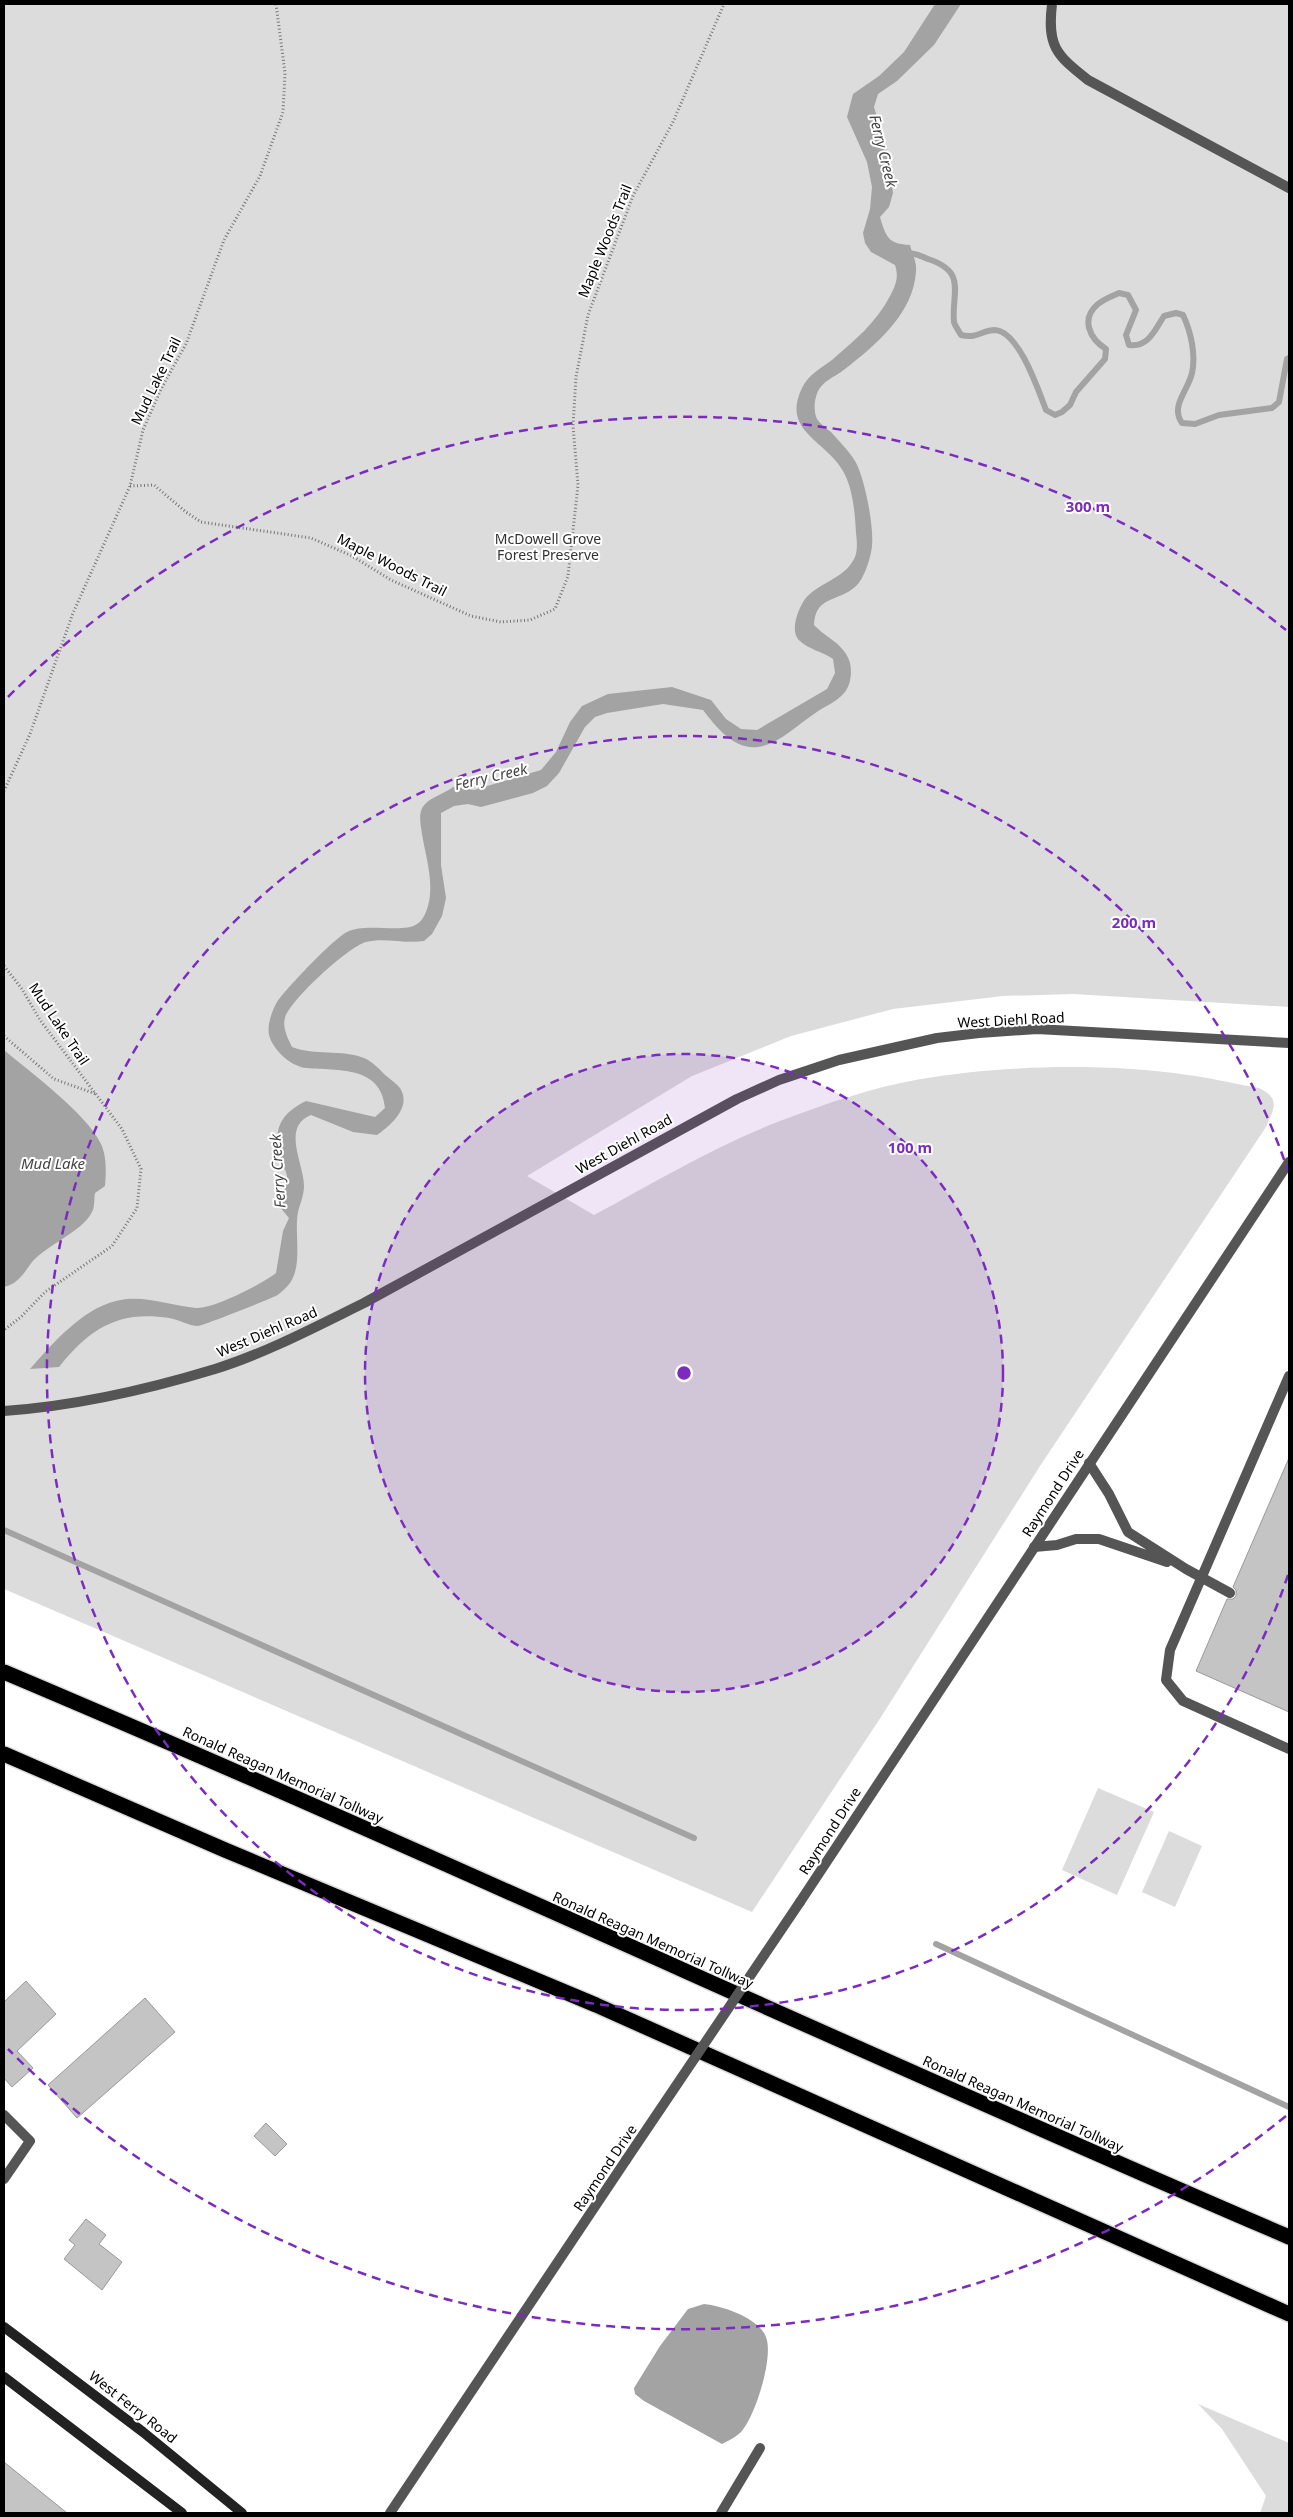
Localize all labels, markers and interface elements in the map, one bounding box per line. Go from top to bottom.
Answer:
water label: Ferry Creek [865,112,903,190]
street label: Maple Woods Trail [573,181,636,300]
street label: Mud Lake Trail [126,334,185,428]
text: 300 m [1066,496,1110,516]
street label: Maple Woods Trail [334,529,450,600]
park label: McDowell Grove Forest Preserve [495,529,601,564]
water label: Ferry Creek [452,758,530,794]
text: 200 m [1112,912,1156,932]
street label: Mud Lake Trail [25,979,94,1069]
street label: West Diehl Road [957,1007,1065,1032]
street label: West Diehl Road [572,1109,675,1178]
water label: Ferry Creek [264,1133,290,1209]
text: 100 m [888,1137,932,1157]
water label: Mud Lake [21,1153,86,1173]
street label: West Diehl Road [214,1302,320,1361]
centre of rings [675,1364,693,1382]
street label: Raymond Drive [1017,1445,1088,1540]
street label: Ronald Reagan Memorial Tollway [180,1722,387,1828]
street label: Raymond Drive [794,1783,865,1878]
street label: Ronald Reagan Memorial Tollway [550,1887,757,1993]
street label: Ronald Reagan Memorial Tollway [920,2051,1127,2157]
street label: Raymond Drive [569,2121,641,2215]
street label: West Ferry Road [85,2366,181,2447]

